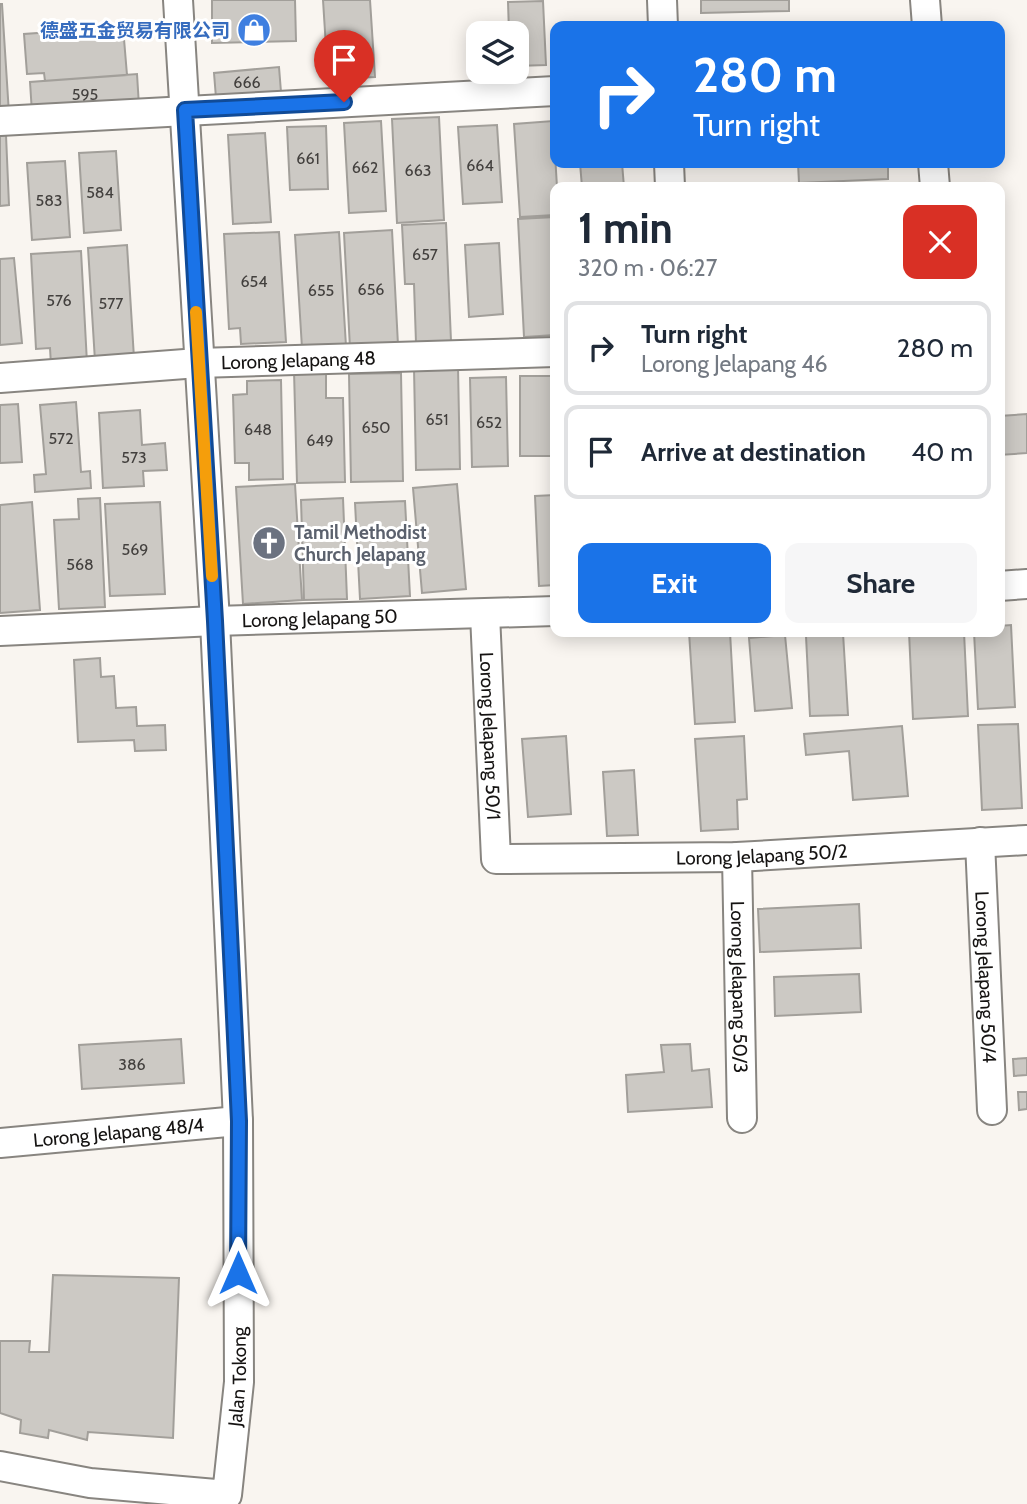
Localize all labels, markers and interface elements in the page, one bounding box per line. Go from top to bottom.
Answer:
shop icon: 德盛五金贸易有限公司 [235,11,273,49]
place label: 德盛五金贸易有限公司 [40,19,230,42]
map controls [466,21,529,84]
button: layers [466,21,529,84]
pin [314,30,374,102]
icon: arrive [325,41,363,79]
text: 280 m [693,45,837,104]
icon: right [578,49,669,140]
house number: 666 [233,73,261,92]
house number: 595 [72,85,98,104]
text: Turn right [693,105,820,144]
house number: 661 [296,149,320,168]
house number: 664 [466,156,494,175]
house number: 662 [352,158,378,177]
house number: 663 [405,161,431,180]
house number: 584 [86,183,114,202]
house number: 583 [35,191,63,210]
text: 1 min [578,202,673,254]
button: close [903,205,977,279]
house number: 657 [412,245,438,264]
text: 320 m · 06:27 [578,254,717,282]
house number: 654 [241,272,268,291]
house number: 656 [358,280,384,299]
house number: 655 [308,281,334,300]
house number: 576 [46,291,72,310]
house number: 577 [99,294,123,313]
text: Turn right [641,318,747,350]
icon: right [582,329,620,367]
text: 280 m [897,332,973,364]
street label: Lorong Jelapang 48 [221,346,376,374]
text: Lorong Jelapang 46 [641,350,828,378]
house number: 651 [426,410,448,429]
house number: 652 [476,413,502,432]
house number: 650 [362,418,390,437]
house number: 648 [244,420,272,439]
house number: 572 [48,429,74,448]
house number: 649 [306,431,334,450]
icon: arrive [582,433,620,471]
text: Arrive at destination [641,436,866,468]
text: 40 m [911,436,973,468]
house number: 573 [121,448,147,467]
place label: Tamil Methodist Church Jelapang [294,521,427,566]
church icon: Tamil Methodist Church Jelapang [250,524,288,562]
house number: 569 [122,540,148,559]
button: Exit [578,543,771,623]
button: Share [785,543,977,623]
house number: 568 [66,555,94,574]
street label: Lorong Jelapang 50 [241,604,398,632]
street label: Lorong Jelapang 50/1 [475,651,506,820]
street label: Lorong Jelapang 50/2 [676,839,848,869]
street label: Lorong Jelapang 50/4 [971,890,1001,1063]
street label: Lorong Jelapang 50/3 [726,901,753,1073]
house number: 386 [118,1055,146,1074]
street label: Lorong Jelapang 48/4 [32,1113,205,1151]
position arrow [201,1236,275,1310]
street label: Jalan Tokong [223,1326,251,1429]

